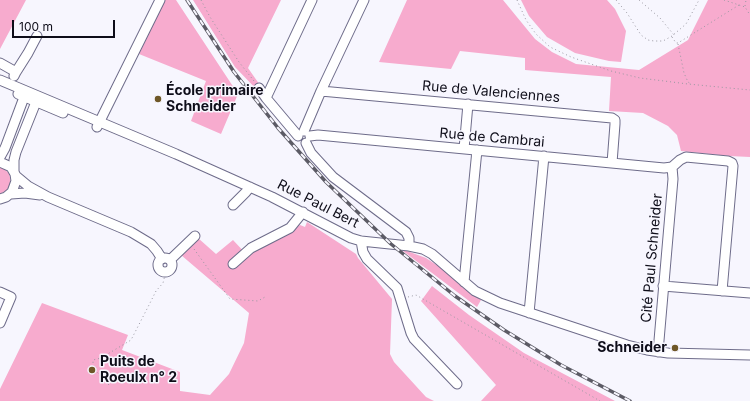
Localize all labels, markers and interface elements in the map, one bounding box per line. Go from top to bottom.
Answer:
scale bar [14,12,117,38]
text: 100 m [19,19,53,34]
street label: Rue de Valenciennes [421,78,561,106]
place label: École primaire Schneider [166,83,264,116]
marker: École primaire Schneider [153,94,163,104]
street label: Rue de Cambrai [439,125,545,151]
street label: Rue Paul Bert [274,176,362,232]
street label: Cité Paul Schneider [638,193,666,323]
place label: Schneider [597,340,667,356]
marker: Schneider [670,343,680,353]
place label: Puits de Roeulx n° 2 [100,354,177,386]
marker: Puits de Roeulx n° 2 [87,365,97,375]

